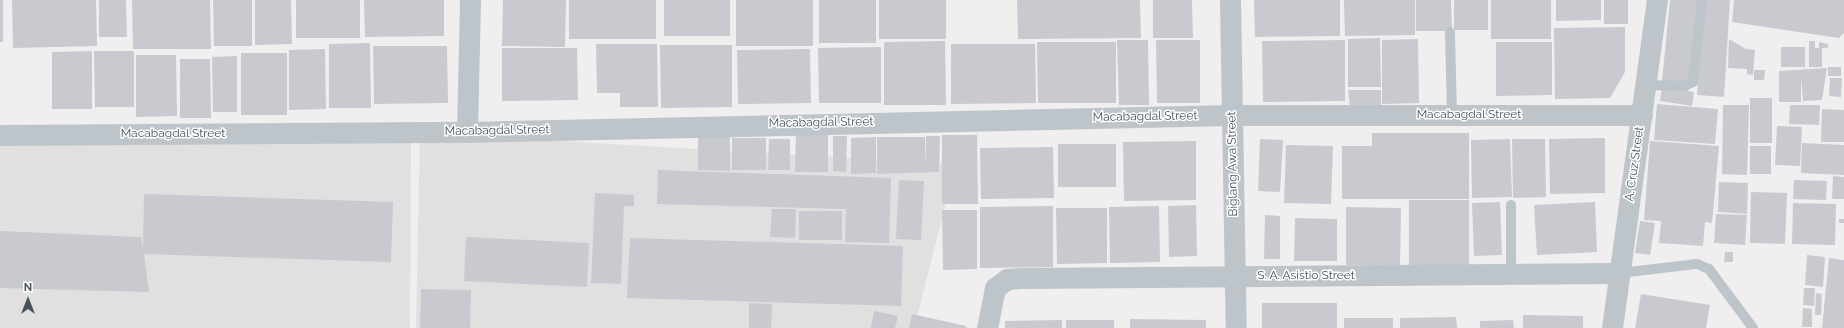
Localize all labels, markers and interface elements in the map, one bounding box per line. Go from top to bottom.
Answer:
street label: Macabagdal Street [1416,108,1522,122]
street label: Macabagdal Street [1092,109,1198,125]
street label: Biglang Awa Street [1225,111,1241,217]
street label: Macabagdal Street [768,115,874,131]
street label: Macabagdal Street [444,123,550,139]
street label: A. Cruz Street [1623,126,1647,202]
street label: Macabagdal Street [120,127,226,141]
street label: S. A. Asistio Street [1257,269,1355,283]
north arrow [8,280,48,320]
text: N [24,281,32,294]

